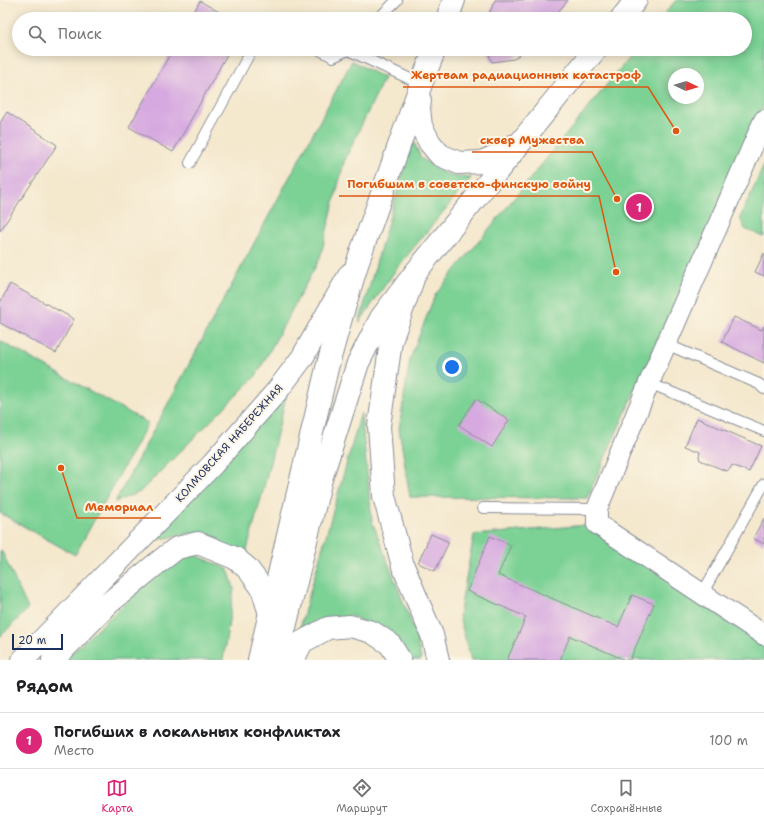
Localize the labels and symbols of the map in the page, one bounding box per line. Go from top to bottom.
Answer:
callout: Жертвам радиационных катастроф [403,63,648,87]
text: Жертвам радиационных катастроф [411,67,641,83]
north arrow [668,68,704,104]
callout: сквер Мужества [472,128,592,152]
text: сквер Мужества [480,132,585,148]
callout: Погибшим в советско-финскую войну [339,172,599,196]
text: Погибшим в советско-финскую войну [347,176,591,192]
pin: 1 [626,192,652,222]
your location [442,357,462,377]
street label: КОЛМОВСКАЯ НАБЕРЕЖНАЯ [172,381,286,506]
callout: Мемориал [77,494,161,518]
text: Мемориал [85,499,154,515]
scale bar [12,632,63,651]

